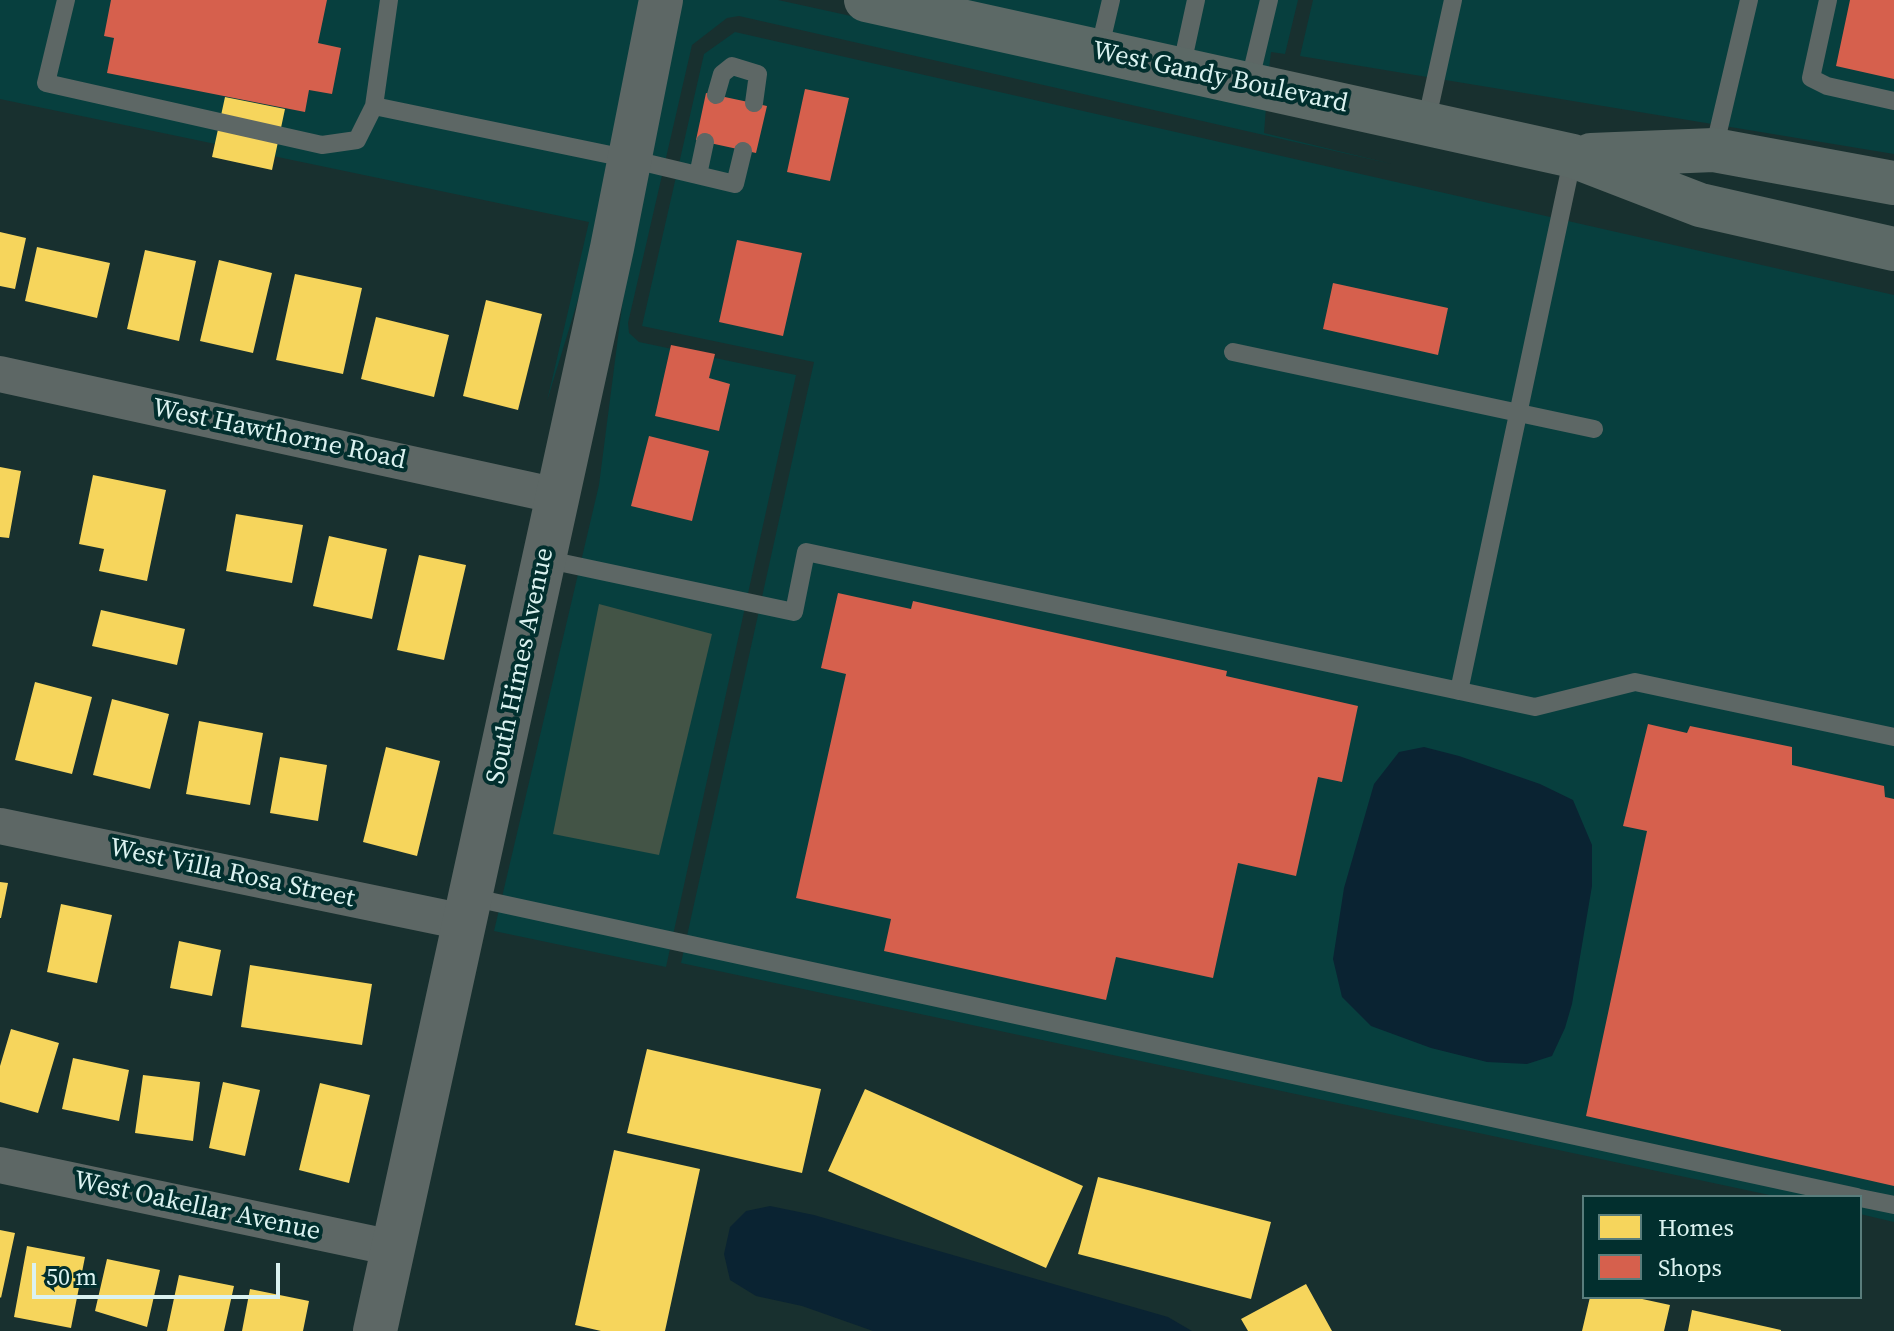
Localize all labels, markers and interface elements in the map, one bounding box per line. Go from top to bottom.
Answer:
street label: West Gandy Boulevard [1089,36,1351,120]
street label: West Hawthorne Road [149,393,409,477]
street label: South Himes Avenue [481,545,561,787]
street label: West Villa Rosa Street [107,833,357,915]
street label: West Oakellar Avenue [71,1166,323,1248]
legend [1582,1195,1862,1299]
text: Homes [1658,1211,1734,1244]
scale bar [36,1247,284,1297]
text: Shops [1658,1251,1722,1284]
text: 50 m [46,1260,97,1293]

